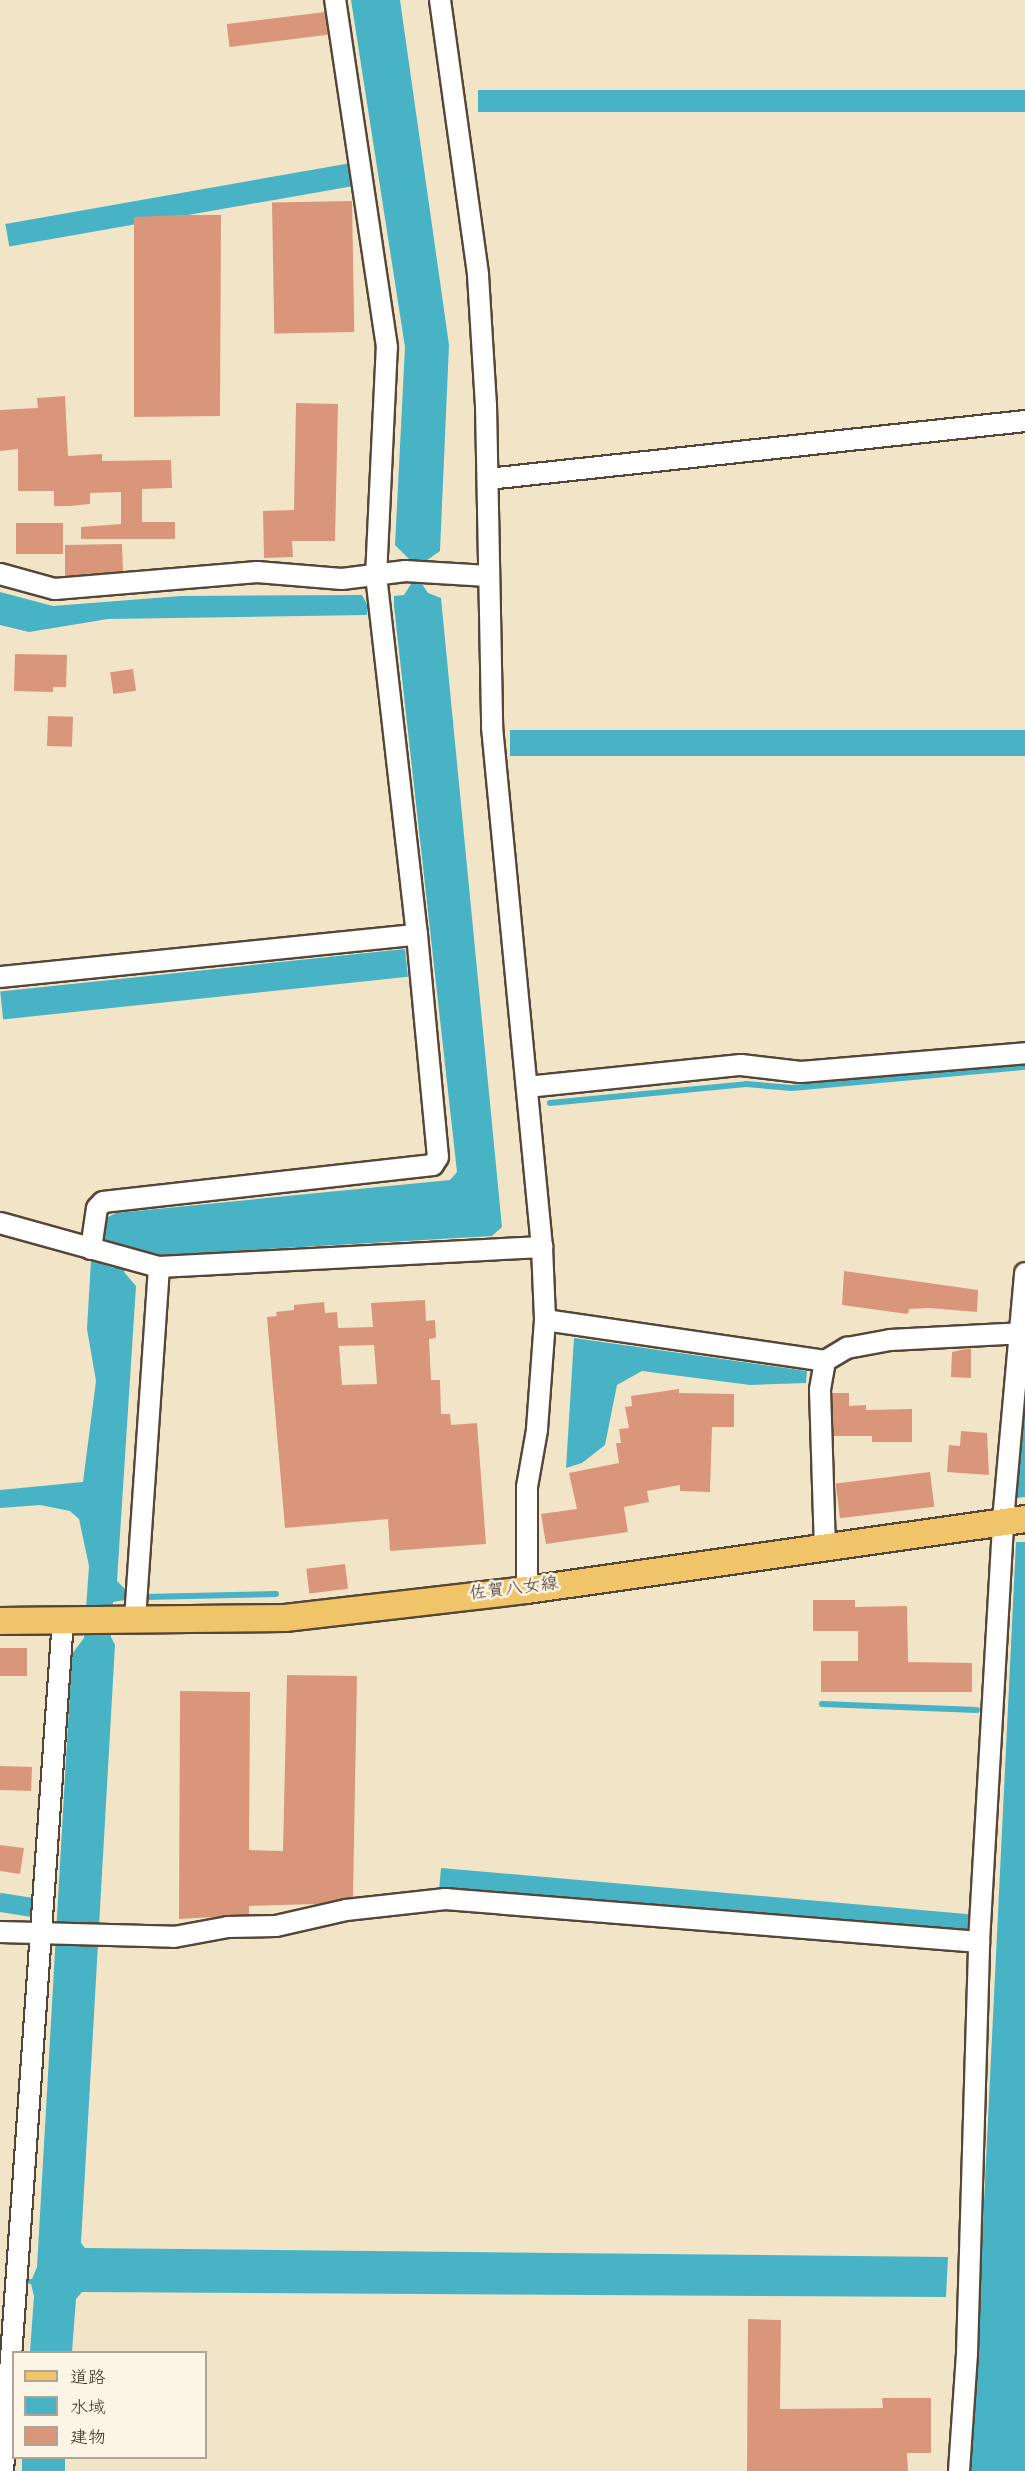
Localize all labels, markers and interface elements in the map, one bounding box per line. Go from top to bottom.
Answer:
street label: 佐賀八女線 [468,1575,560,1607]
legend [12,2351,207,2459]
text: 道路 [70,2369,106,2390]
text: 水域 [70,2399,106,2420]
text: 建物 [70,2429,106,2450]

